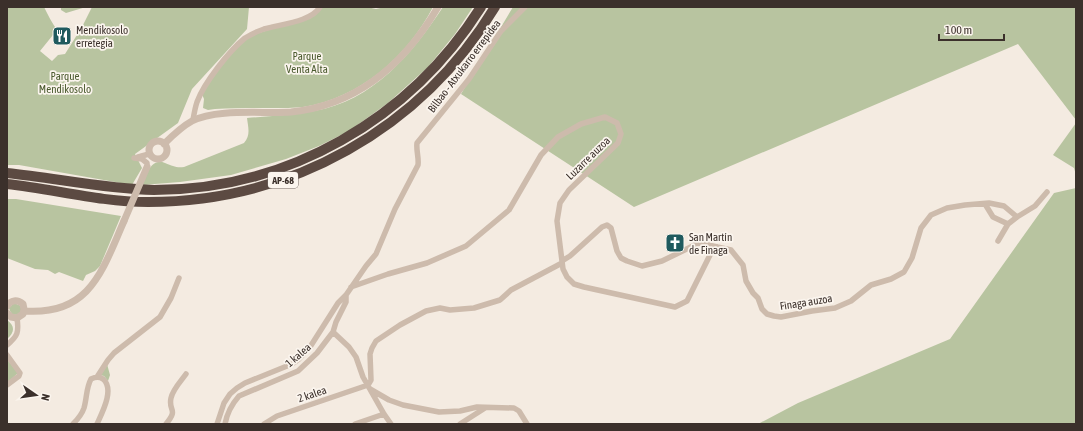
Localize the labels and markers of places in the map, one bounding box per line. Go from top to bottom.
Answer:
place label: Mendikosolo erretegia [76,24,128,49]
restaurant icon: Mendikosolo erretegia [51,25,73,47]
place label: San Martín de Finaga [689,231,732,256]
church icon: San Martín de Finaga [664,232,686,254]

